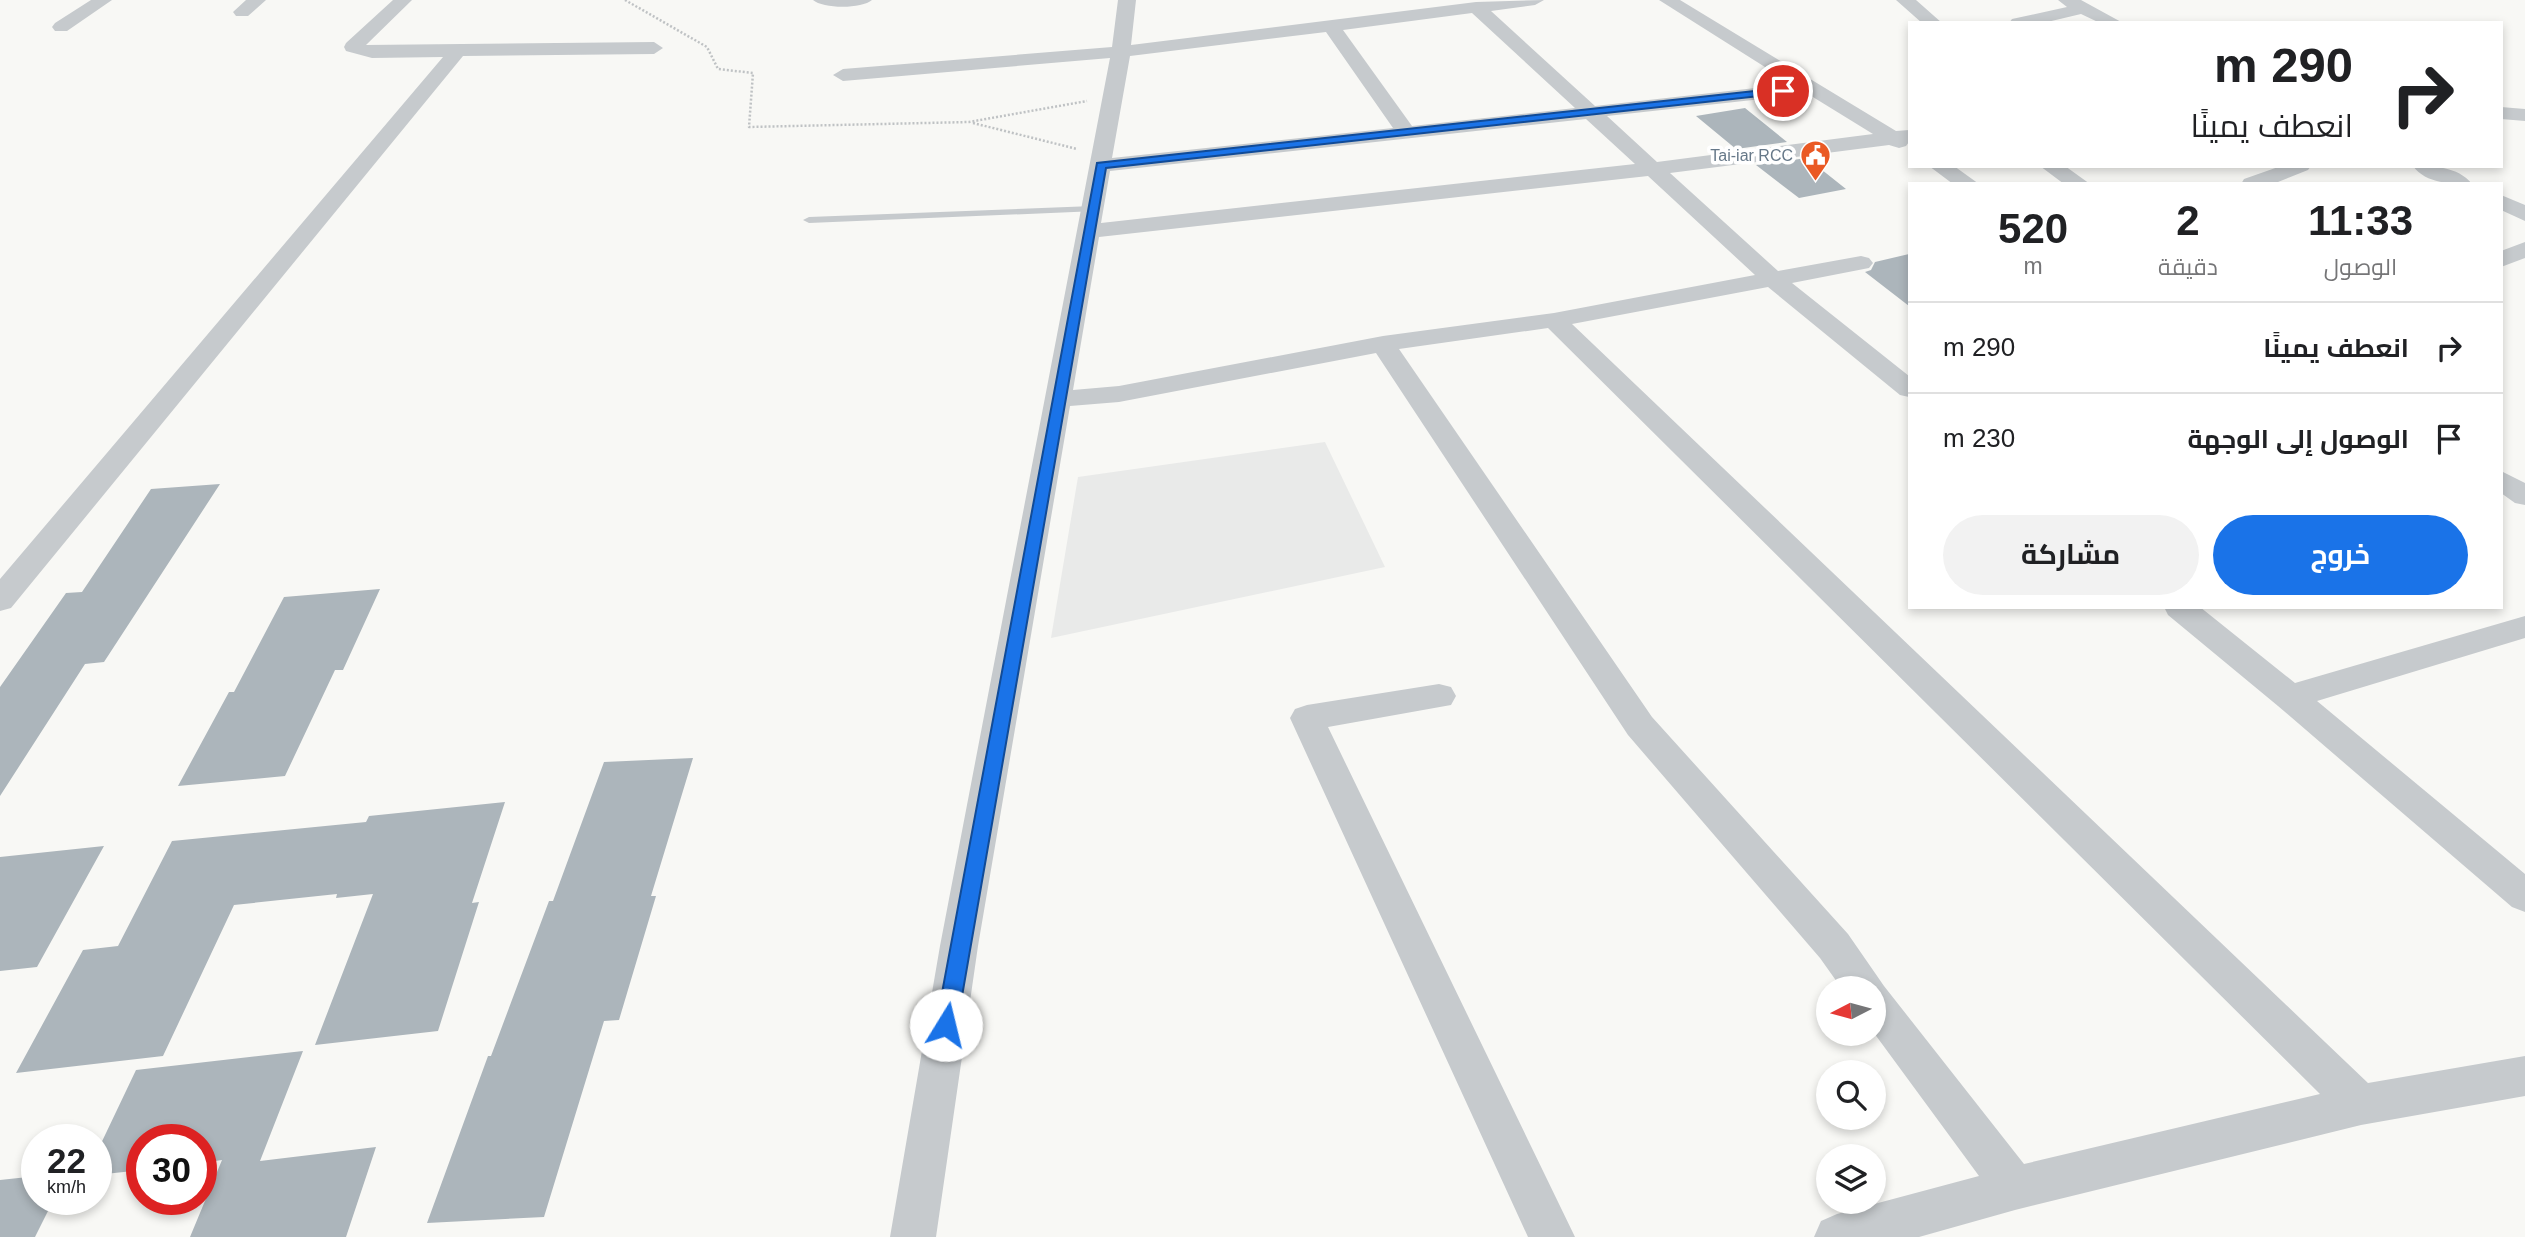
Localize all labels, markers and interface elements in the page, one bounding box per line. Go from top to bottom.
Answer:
text: 290 m [2214,38,2353,92]
icon: right [2377,49,2468,140]
pin [1753,61,1813,121]
icon: arrive [1764,72,1802,110]
text: انعطف يمينًا [2190,108,2353,144]
public building icon: Tai-iar RCC [1799,138,1833,182]
place label: Tai-iar RCC [1710,147,1793,164]
text: 2 [2176,197,2200,244]
text: 11:33 [2308,197,2413,244]
text: 520 [1998,205,2068,252]
text: m [2023,253,2043,279]
text: دقيقة [2158,254,2218,280]
text: الوصول [2324,254,2397,280]
icon: right [2430,329,2468,367]
text: 290 m [1943,332,2015,362]
text: انعطف يمينًا [2263,333,2409,363]
icon: arrive [2430,420,2468,458]
text: 230 m [1943,423,2015,453]
text: الوصول إلى الوجهة [2187,424,2409,454]
button: مشاركة [1943,515,2199,595]
button: خروج [2213,515,2468,595]
north arrow [1816,976,1886,1046]
map controls [1816,976,1886,1214]
position arrow [909,988,983,1062]
button: search [1816,1060,1886,1130]
speed limit sign: 30 [126,1124,217,1215]
text: 22 [47,1141,86,1180]
button: layers [1816,1144,1886,1214]
text: km/h [47,1177,86,1197]

